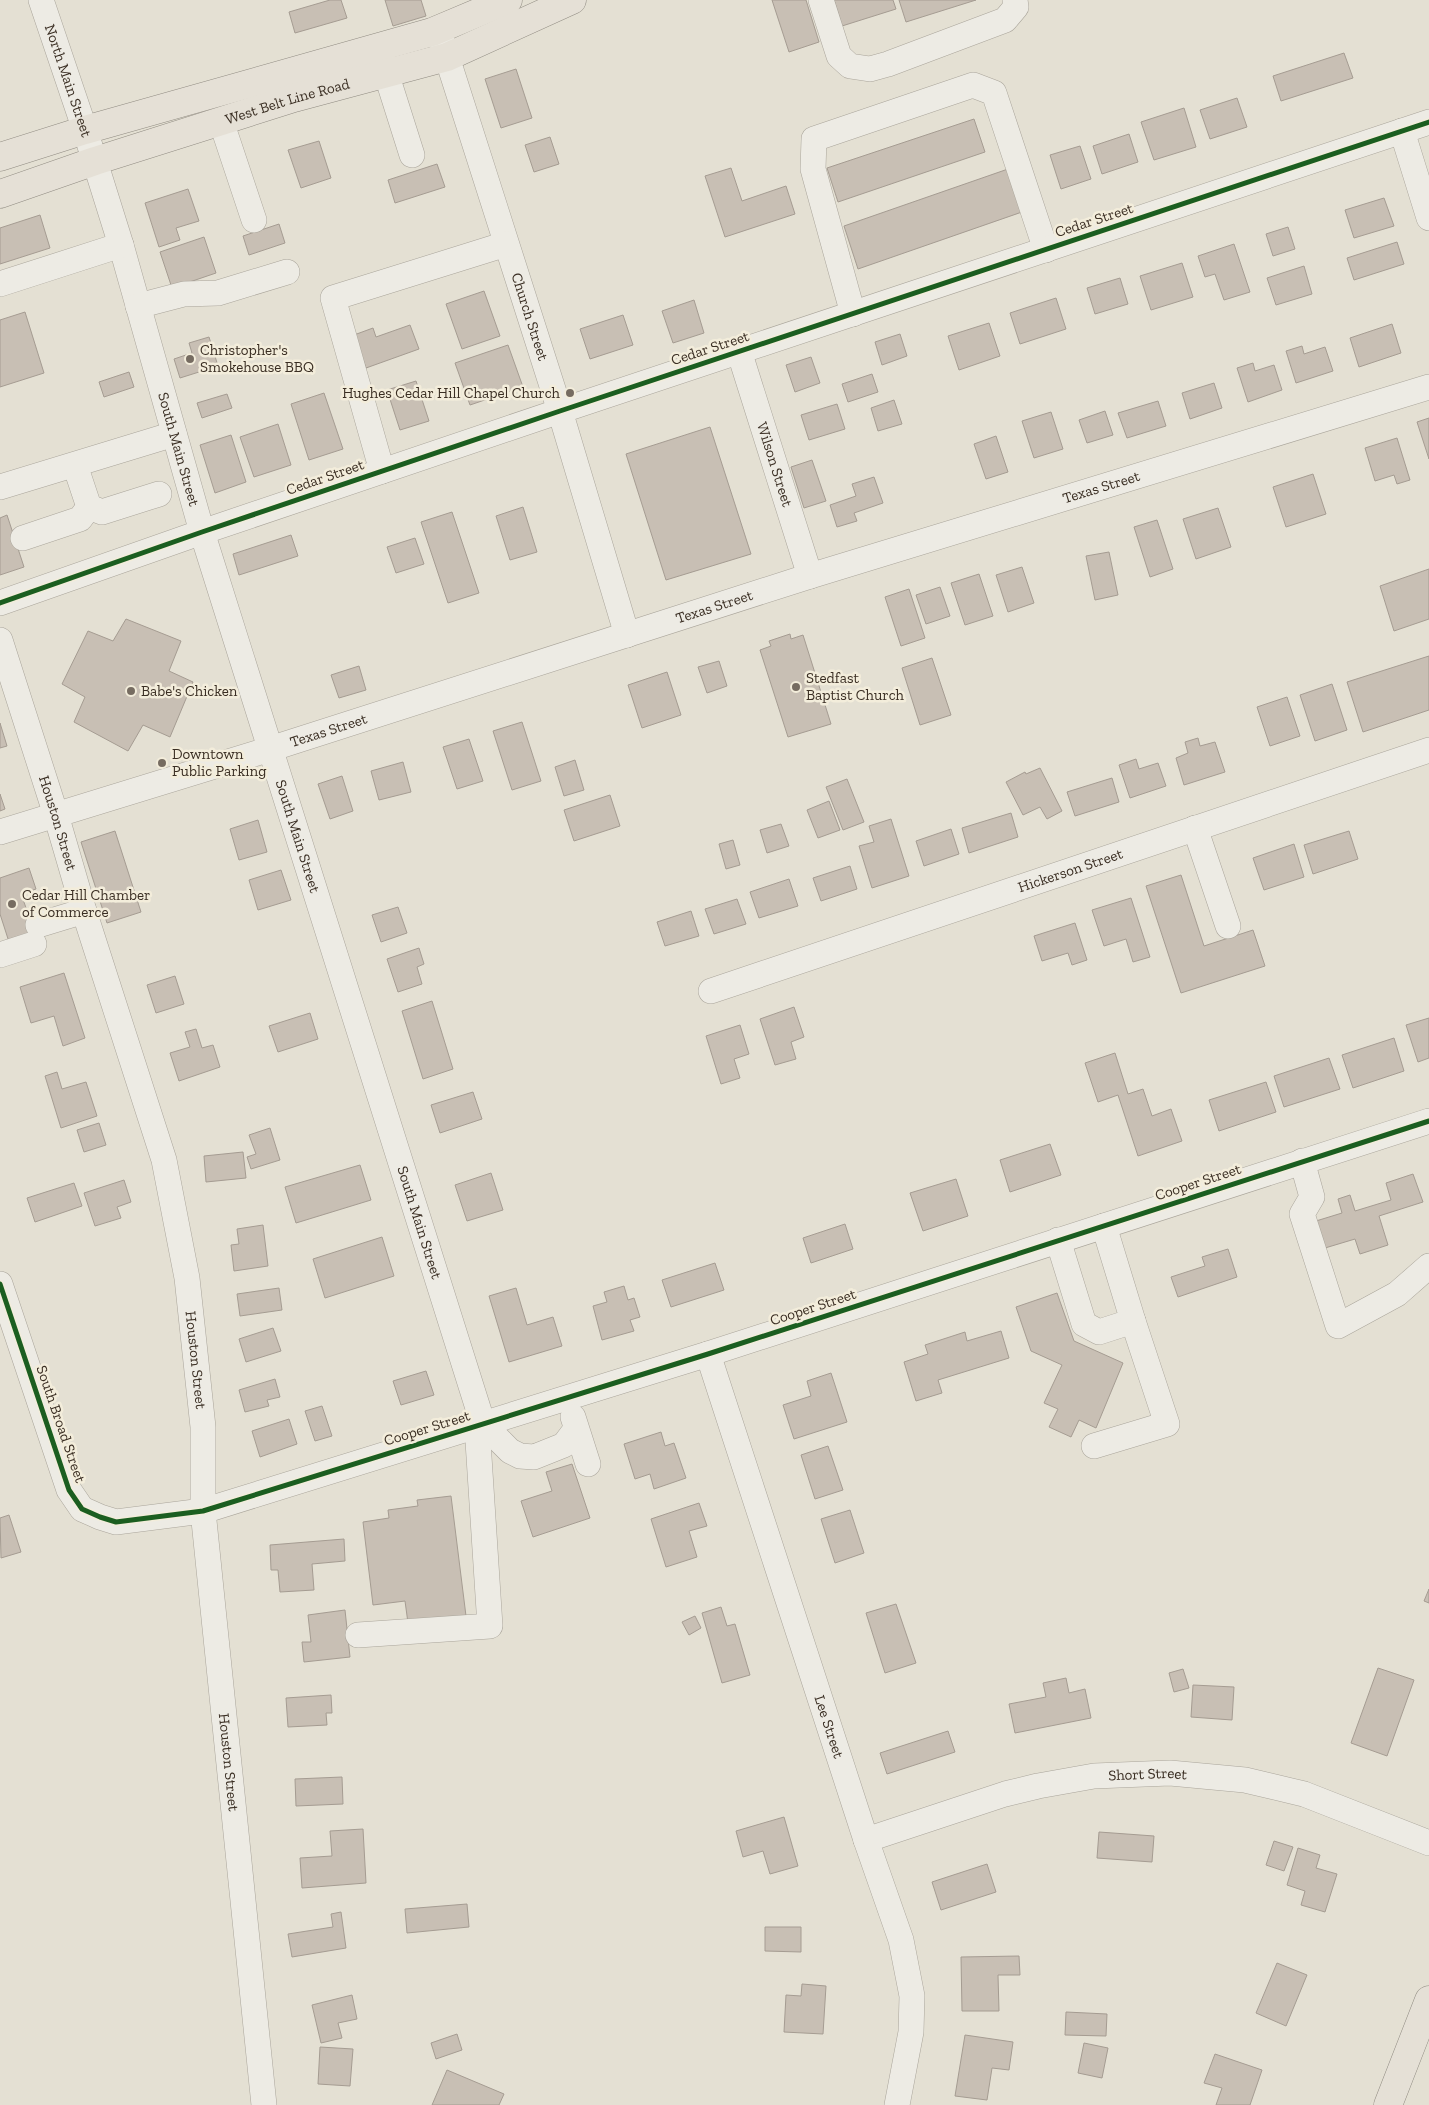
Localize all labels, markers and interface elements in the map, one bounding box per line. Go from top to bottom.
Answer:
street label: North Main Street [41,22,96,140]
street label: West Belt Line Road [223,74,352,128]
street label: Cedar Street [1053,199,1136,241]
street label: Church Street [507,271,552,363]
street label: Cedar Street [669,327,752,369]
place label: Christopher's Smokehouse BBQ [200,341,314,376]
marker: Christopher's Smokehouse BBQ [184,353,196,365]
place label: Hughes Cedar Hill Chapel Church [342,384,561,402]
marker: Hughes Cedar Hill Chapel Church [564,387,576,399]
street label: South Main Street [154,390,203,509]
street label: Wilson Street [753,420,797,509]
street label: Cedar Street [284,455,367,499]
street label: Texas Street [1060,467,1142,507]
street label: Texas Street [674,586,755,627]
place label: Stedfast Baptist Church [806,669,905,704]
marker: Stedfast Baptist Church [790,681,802,693]
place label: Babe's Chicken [141,682,238,700]
marker: Babe's Chicken [125,685,137,697]
street label: Texas Street [288,709,370,751]
place label: Downtown Public Parking [172,745,266,780]
marker: Downtown Public Parking [156,757,168,769]
street label: Houston Street [35,773,81,873]
street label: South Main Street [272,778,324,895]
street label: Hickerson Street [1016,844,1125,896]
place label: Cedar Hill Chamber of Commerce [22,886,150,921]
marker: Cedar Hill Chamber of Commerce [6,898,18,910]
street label: Cooper Street [1153,1159,1244,1204]
street label: South Main Street [393,1164,446,1282]
street label: Cooper Street [768,1284,859,1329]
street label: Houston Street [182,1310,210,1410]
street label: South Broad Street [33,1363,90,1485]
street label: Cooper Street [382,1406,473,1450]
street label: Lee Street [811,1693,848,1761]
street label: Houston Street [215,1712,243,1813]
street label: Short Street [1108,1764,1188,1784]

